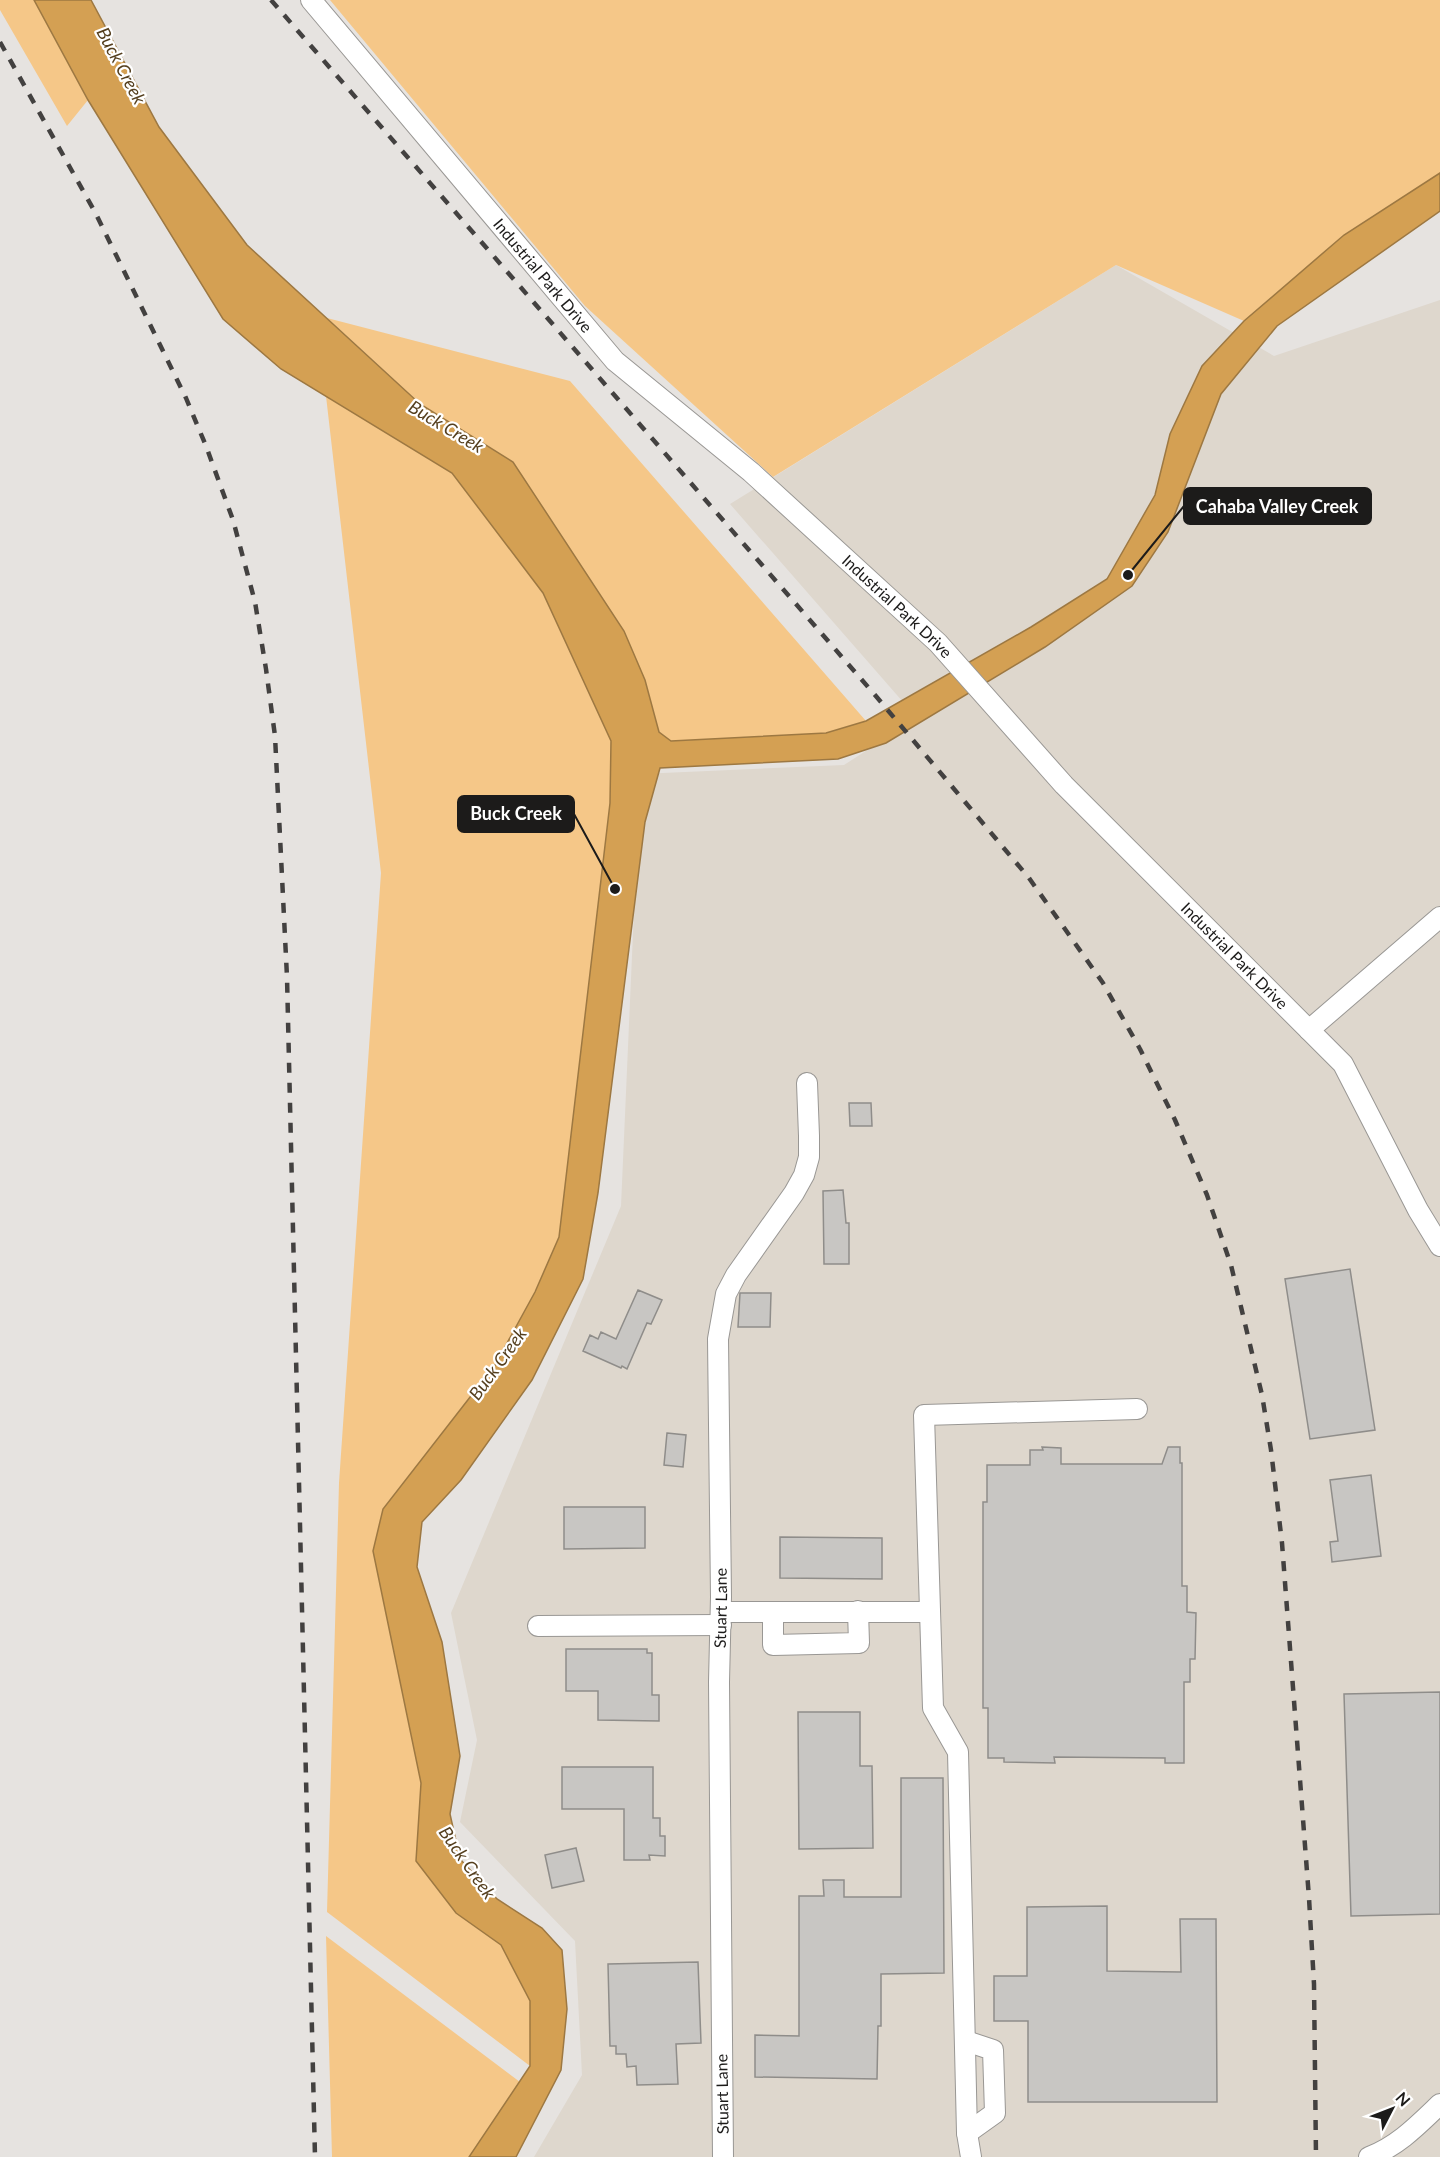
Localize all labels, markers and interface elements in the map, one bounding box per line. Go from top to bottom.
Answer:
water label: Buck Creek [92,23,151,108]
street label: Industrial Park Drive [490,214,597,336]
water label: Buck Creek [405,395,488,457]
callout: Cahaba Valley Creek [1184,488,1371,524]
text: Cahaba Valley Creek [1196,495,1359,517]
street label: Industrial Park Drive [839,550,956,661]
callout: Buck Creek [458,796,574,832]
text: Buck Creek [470,802,562,824]
street label: Industrial Park Drive [1178,898,1292,1013]
water label: Buck Creek [464,1323,531,1404]
street label: Stuart Lane [710,1568,730,1648]
water label: Buck Creek [435,1822,501,1903]
street label: Stuart Lane [711,2054,732,2134]
north arrow [1362,2079,1422,2139]
text: N [1392,2088,1415,2110]

